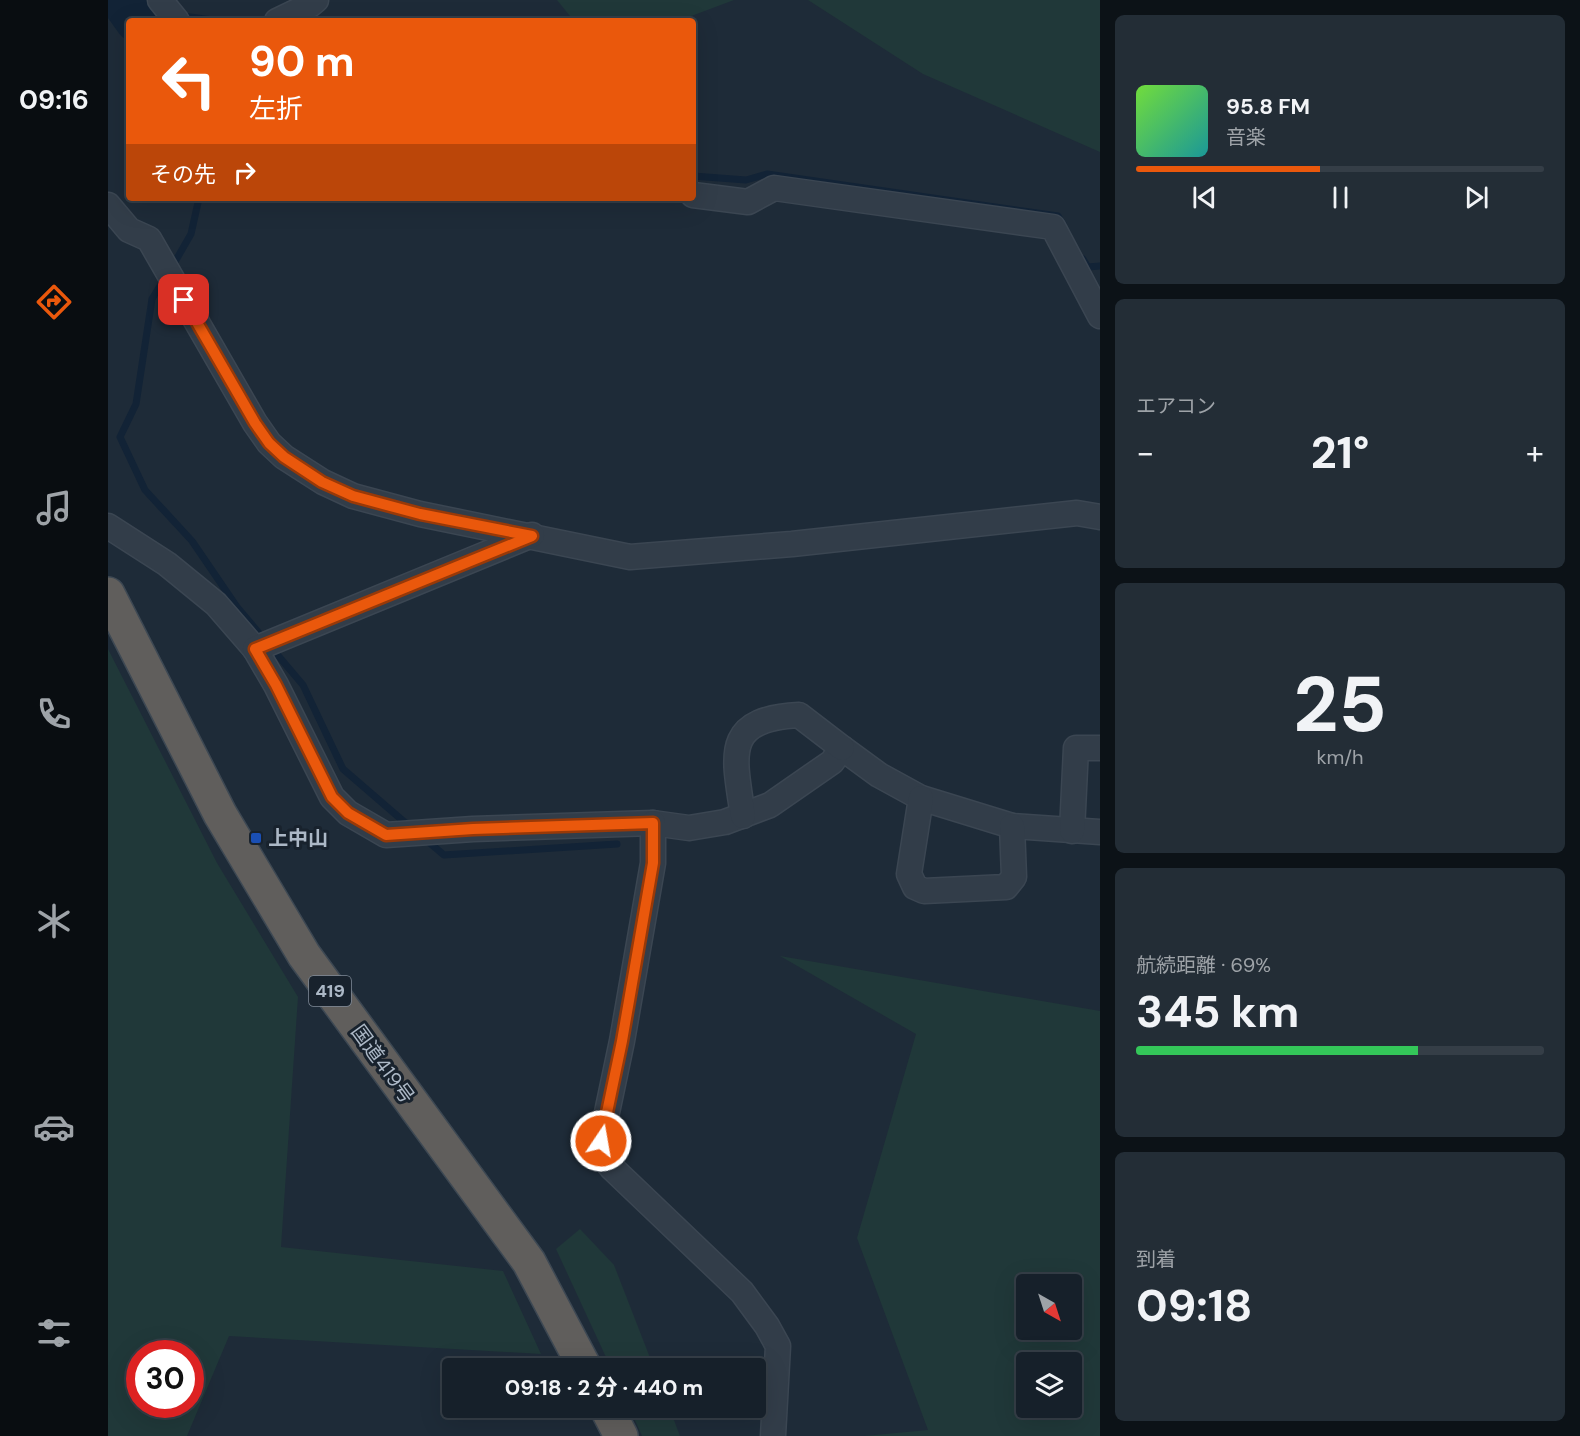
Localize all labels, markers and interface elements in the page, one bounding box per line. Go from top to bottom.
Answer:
text: 90 m [249,34,355,89]
icon: left [150,42,228,120]
text: 09:16 [19,82,89,117]
text: 左折 [249,91,303,126]
text: 95.8 FM [1226,92,1310,121]
text: 音楽 [1226,124,1266,150]
icon: right [228,156,261,189]
text: その先 [150,160,216,189]
icon: previous [1188,181,1221,214]
icon: pause [1324,181,1357,214]
icon: next [1460,181,1493,214]
pin [158,274,209,325]
icon: directions [33,281,75,323]
icon: arrive [167,283,200,316]
text: エアコン [1136,393,1216,419]
text: 21° [1311,423,1369,482]
text: − [1136,431,1154,474]
text: + [1526,431,1544,474]
icon: music [33,487,75,529]
text: 25 [1293,654,1387,755]
icon: phone [33,693,75,735]
text: km/h [1316,744,1364,770]
place label: 上中山 [268,825,328,851]
marker: 上中山 [249,831,263,845]
icon: climate [33,900,75,942]
text: 航続距離 · 69% [1136,952,1271,978]
road number: 419 [309,976,351,1006]
text: 345 km [1136,982,1299,1041]
street label: 国道419号 [346,1020,420,1108]
icon: car [33,1106,75,1148]
position arrow [569,1109,633,1173]
text: 到着 [1136,1246,1176,1272]
north arrow [1016,1274,1082,1340]
map controls [1016,1274,1082,1418]
text: 09:18 [1136,1276,1253,1335]
icon: filters [33,1312,75,1354]
speed limit sign: 30 [126,1340,204,1418]
button: layers [1016,1352,1082,1418]
text: 09:18 · 2 分 · 440 m [505,1373,703,1402]

